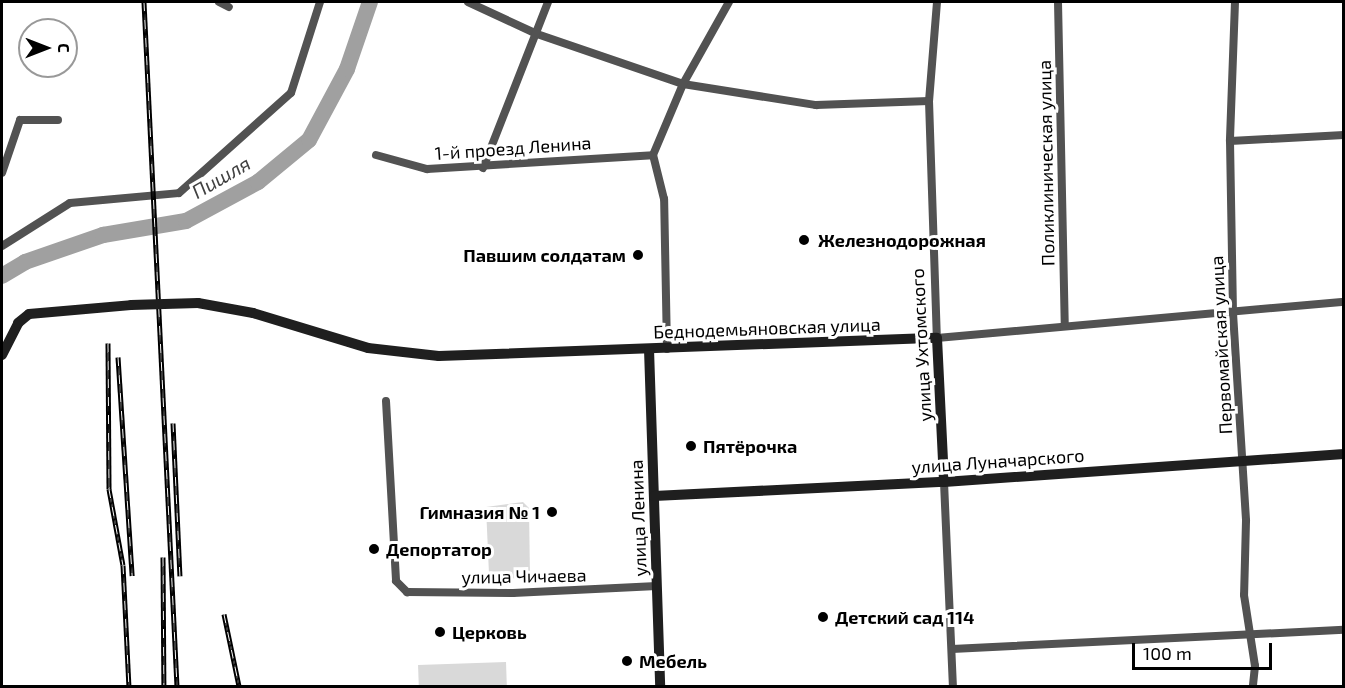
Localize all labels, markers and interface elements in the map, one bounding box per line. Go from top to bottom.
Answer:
north arrow [18,18,78,78]
text: С [55,43,74,53]
street label: Поликлиническая улица [1033,60,1059,266]
street label: 1-й проезд Ленина [434,132,592,164]
water label: Пишля [187,151,255,203]
place label: Железнодорожная [818,229,986,251]
marker: Железнодорожная [795,231,813,249]
place label: Павшим солдатам [463,244,626,266]
marker: Павшим солдатам [631,248,645,262]
street label: Первомайская улица [1206,255,1236,435]
street label: улица Ухтомского [906,268,936,422]
street label: Беднодемьяновская улица [653,313,881,343]
place label: Пятёрочка [703,435,797,457]
marker: Пятёрочка [684,439,698,453]
street label: улица Луначарского [911,444,1085,478]
street label: улица Ленина [625,459,651,577]
place label: Гимназия № 1 [420,501,540,523]
marker: Гимназия № 1 [545,505,559,519]
place label: Депортатор [386,538,492,560]
marker: Депортатор [367,542,381,556]
street label: улица Чичаева [461,564,587,588]
place label: Детский сад 114 [835,606,974,628]
marker: Детский сад 114 [816,610,830,624]
place label: Церковь [452,621,527,643]
marker: Церковь [433,625,447,639]
scale bar [1135,631,1274,669]
text: 100 m [1143,642,1192,664]
place label: Мебель [639,650,707,672]
marker: Мебель [620,654,634,668]

